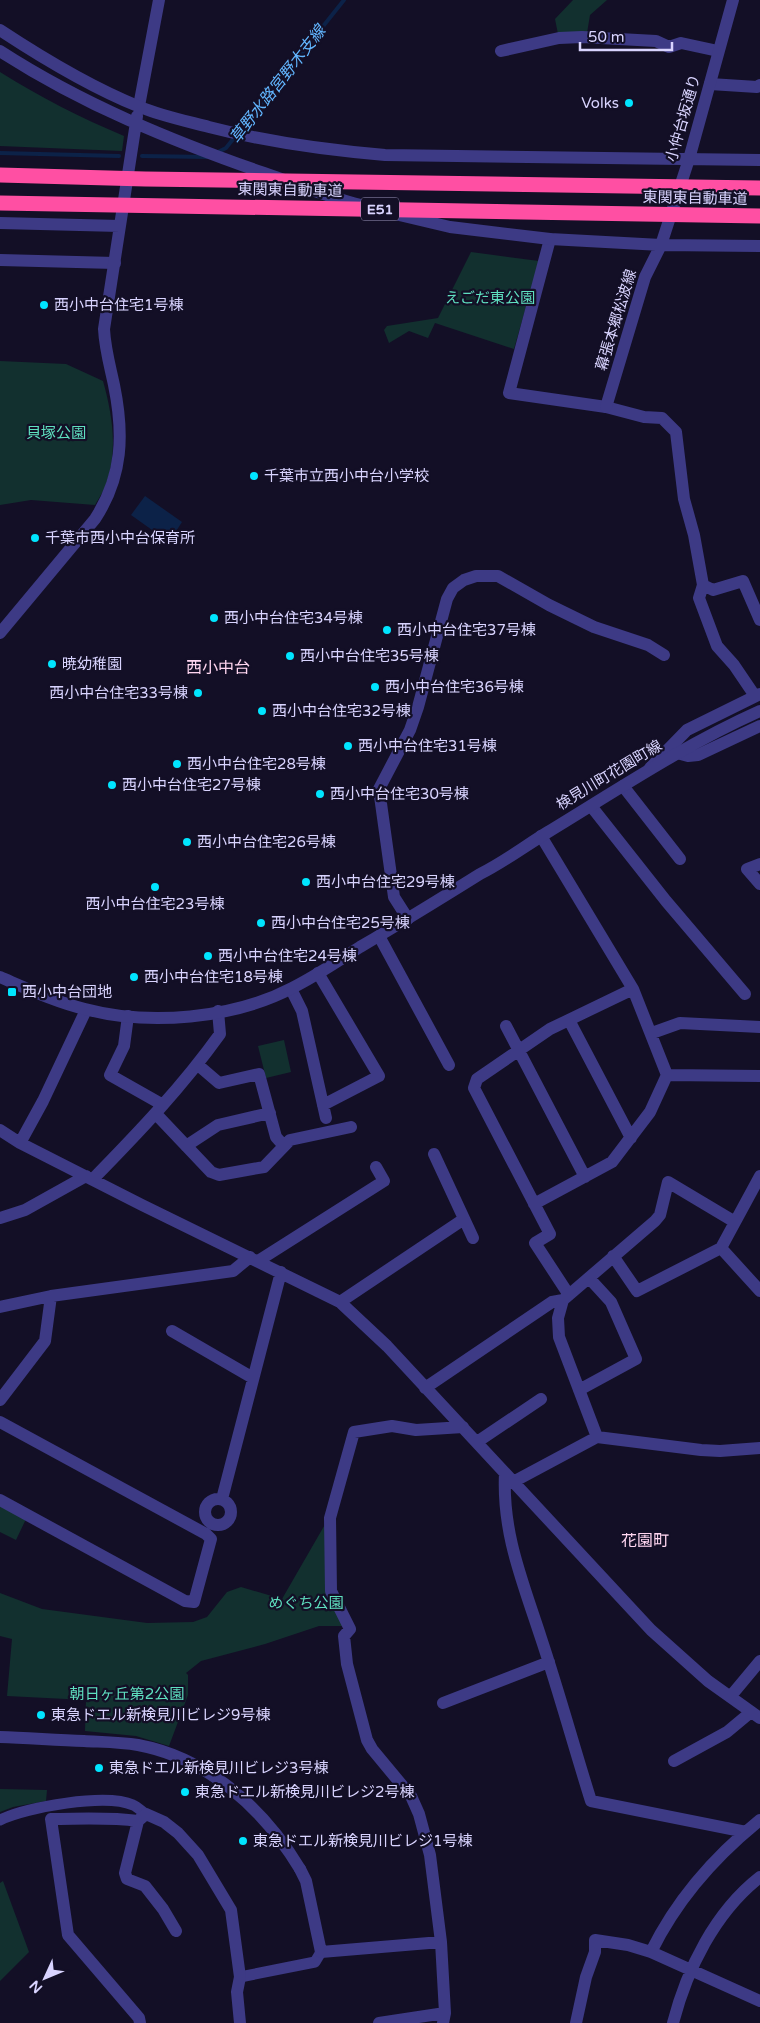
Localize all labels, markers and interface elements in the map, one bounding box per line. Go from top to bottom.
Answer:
water label: 草野水路宮野木支線 [226,20,331,148]
scale bar [580,20,672,52]
text: 50 m [588,28,625,46]
street label: 小仲台坂通り [662,72,704,164]
place label: Volks [581,94,619,112]
marker: Volks [623,97,635,109]
street label: 東関東自動車道 [237,180,343,200]
street label: 東関東自動車道 [642,188,748,208]
road number: E51 [361,198,399,220]
street label: 幕張本郷松波線 [592,267,640,373]
park label: えごだ東公園 [445,289,535,307]
place label: 西小中台住宅1号棟 [54,296,183,314]
marker: 西小中台住宅1号棟 [38,299,50,311]
park label: 貝塚公園 [26,424,86,442]
place label: 千葉市立西小中台小学校 [264,467,429,485]
marker: 千葉市立西小中台小学校 [248,470,260,482]
place label: 千葉市西小中台保育所 [45,529,195,547]
marker: 千葉市西小中台保育所 [29,532,41,544]
place label: 西小中台住宅34号棟 [224,609,363,627]
marker: 西小中台住宅34号棟 [208,612,220,624]
place label: 西小中台住宅37号棟 [397,621,536,639]
marker: 西小中台住宅37号棟 [381,624,393,636]
place label: 西小中台住宅35号棟 [300,647,439,665]
marker: 西小中台住宅35号棟 [284,650,296,662]
place label: 暁幼稚園 [62,655,122,673]
marker: 暁幼稚園 [46,658,58,670]
district label: 西小中台 [186,658,250,678]
place label: 西小中台住宅36号棟 [385,678,524,696]
marker: 西小中台住宅36号棟 [369,681,381,693]
place label: 西小中台住宅33号棟 [49,684,188,702]
marker: 西小中台住宅33号棟 [192,687,204,699]
place label: 西小中台住宅32号棟 [272,702,411,720]
marker: 西小中台住宅32号棟 [256,705,268,717]
street label: 検見川町花園町線 [553,736,665,814]
place label: 西小中台住宅31号棟 [358,737,497,755]
marker: 西小中台住宅31号棟 [342,740,354,752]
place label: 西小中台住宅28号棟 [187,755,326,773]
marker: 西小中台住宅28号棟 [171,758,183,770]
place label: 西小中台住宅27号棟 [122,776,261,794]
marker: 西小中台住宅27号棟 [106,779,118,791]
place label: 西小中台住宅30号棟 [330,785,469,803]
marker: 西小中台住宅30号棟 [314,788,326,800]
place label: 西小中台住宅26号棟 [197,833,336,851]
marker: 西小中台住宅26号棟 [181,836,193,848]
place label: 西小中台住宅29号棟 [316,873,455,891]
marker: 西小中台住宅29号棟 [300,876,312,888]
marker: 西小中台住宅23号棟 [149,881,161,893]
place label: 西小中台住宅23号棟 [86,895,224,913]
place label: 西小中台住宅25号棟 [271,914,410,932]
marker: 西小中台住宅25号棟 [255,917,267,929]
place label: 西小中台住宅24号棟 [218,947,357,965]
marker: 西小中台住宅24号棟 [202,950,214,962]
place label: 西小中台住宅18号棟 [144,968,283,986]
marker: 西小中台住宅18号棟 [128,971,140,983]
place label: 西小中台団地 [22,983,112,1001]
marker: 西小中台団地 [6,986,18,998]
district label: 花園町 [621,1531,669,1551]
park label: めぐち公園 [268,1594,344,1612]
park label: 朝日ヶ丘第2公園 [70,1685,184,1703]
place label: 東急ドエル新検見川ビレジ9号棟 [51,1706,270,1724]
marker: 東急ドエル新検見川ビレジ9号棟 [35,1709,47,1721]
place label: 東急ドエル新検見川ビレジ3号棟 [109,1759,328,1777]
marker: 東急ドエル新検見川ビレジ3号棟 [93,1762,105,1774]
place label: 東急ドエル新検見川ビレジ2号棟 [195,1783,414,1801]
marker: 東急ドエル新検見川ビレジ2号棟 [179,1786,191,1798]
place label: 東急ドエル新検見川ビレジ1号棟 [253,1832,472,1850]
marker: 東急ドエル新検見川ビレジ1号棟 [237,1835,249,1847]
north arrow [20,1953,70,2003]
text: N [26,1977,46,1997]

